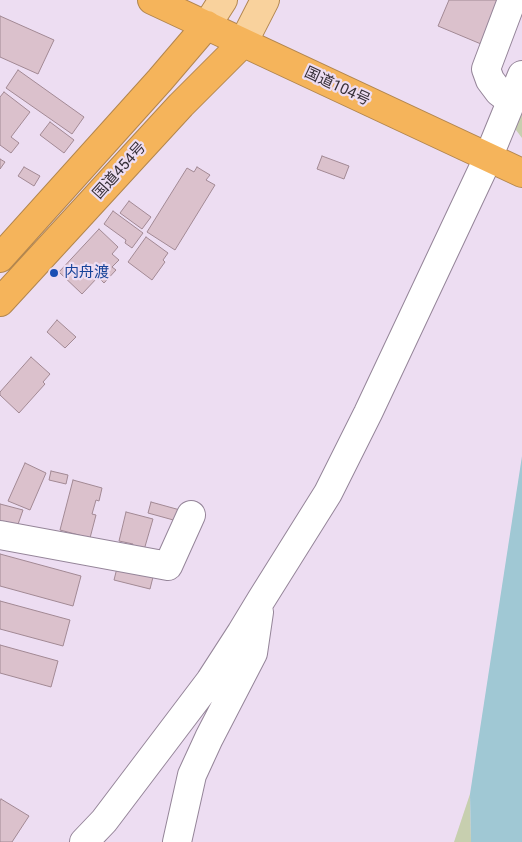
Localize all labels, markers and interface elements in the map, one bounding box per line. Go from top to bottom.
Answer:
street label: 国道104号 [301,64,373,110]
street label: 国道454号 [90,139,150,203]
place label: 内舟渡 [64,264,109,282]
marker: 内舟渡 [48,267,60,279]

